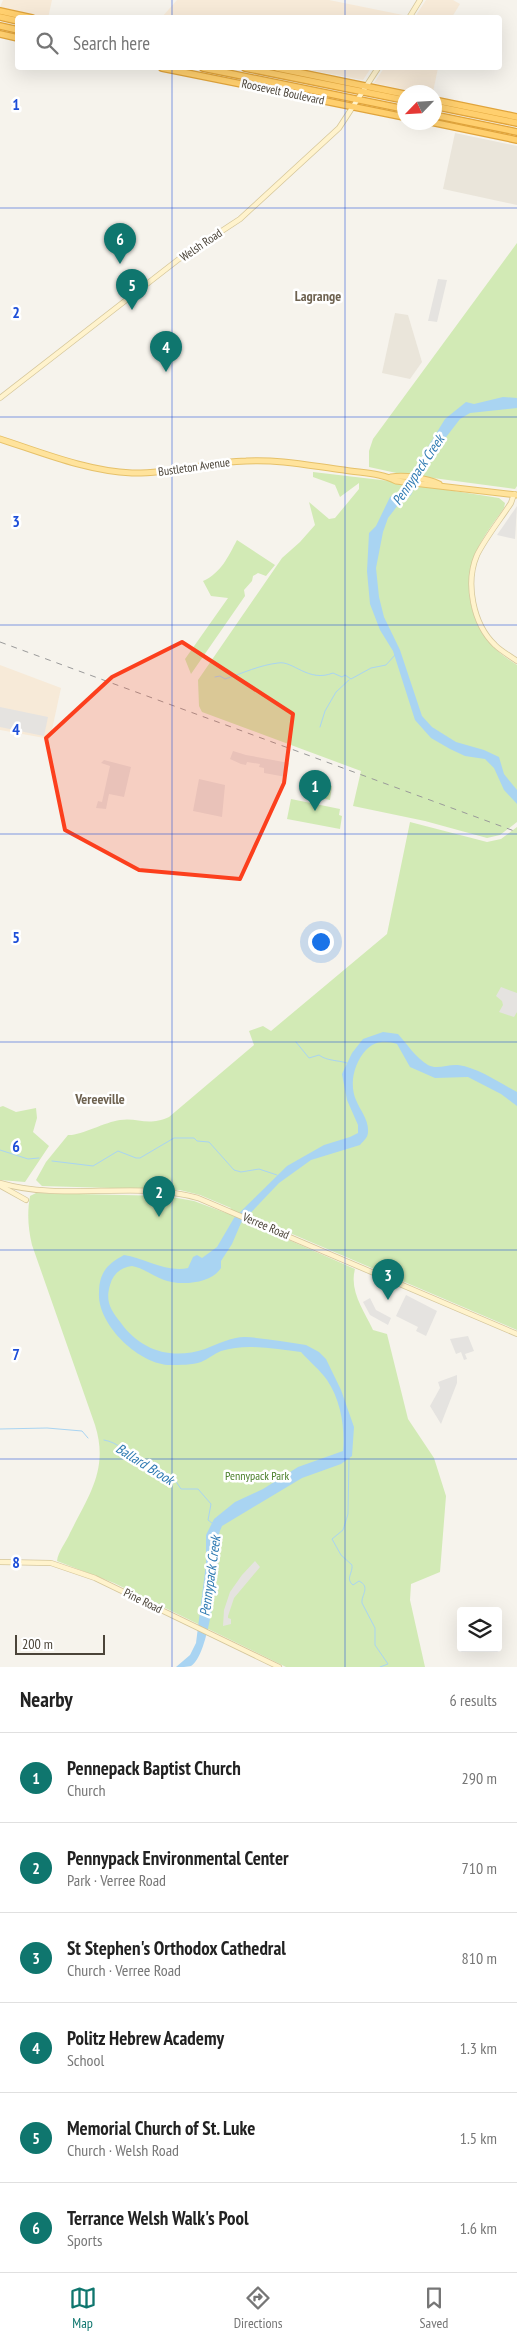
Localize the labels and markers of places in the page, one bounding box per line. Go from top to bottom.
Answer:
pin: 6 [104,223,136,264]
pin: 5 [116,269,148,310]
pin: 4 [150,331,182,372]
pin: 1 [299,770,331,811]
pin: 2 [143,1176,175,1217]
pin: 3 [372,1259,404,1300]

